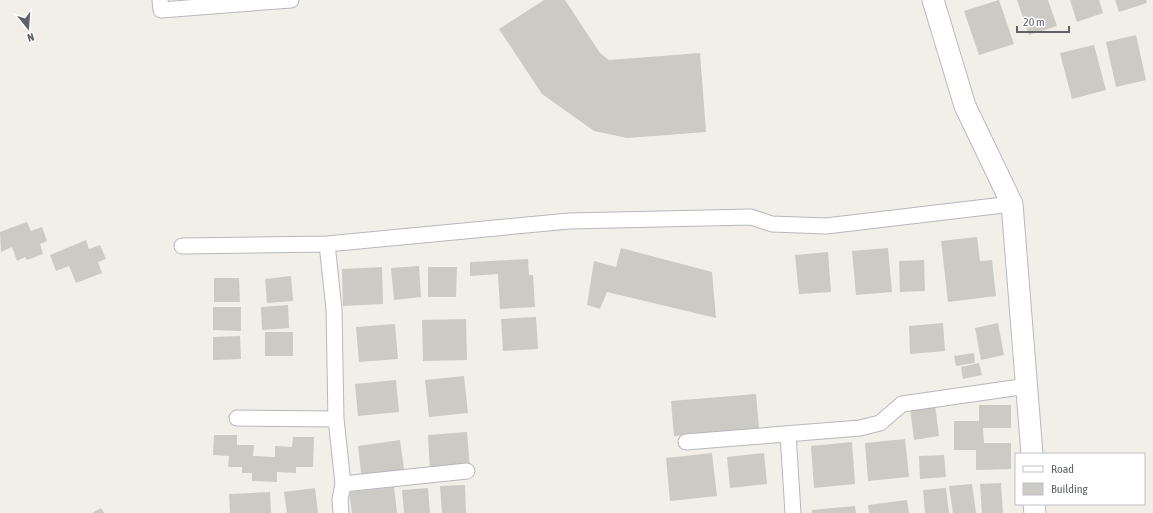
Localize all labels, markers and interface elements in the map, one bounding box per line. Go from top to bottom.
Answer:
north arrow [8,8,48,48]
scale bar [1017,8,1069,34]
text: 20 m [1023,15,1045,29]
text: N [26,31,36,44]
legend [1015,453,1145,505]
text: Road [1051,462,1074,476]
text: Building [1051,482,1089,496]

